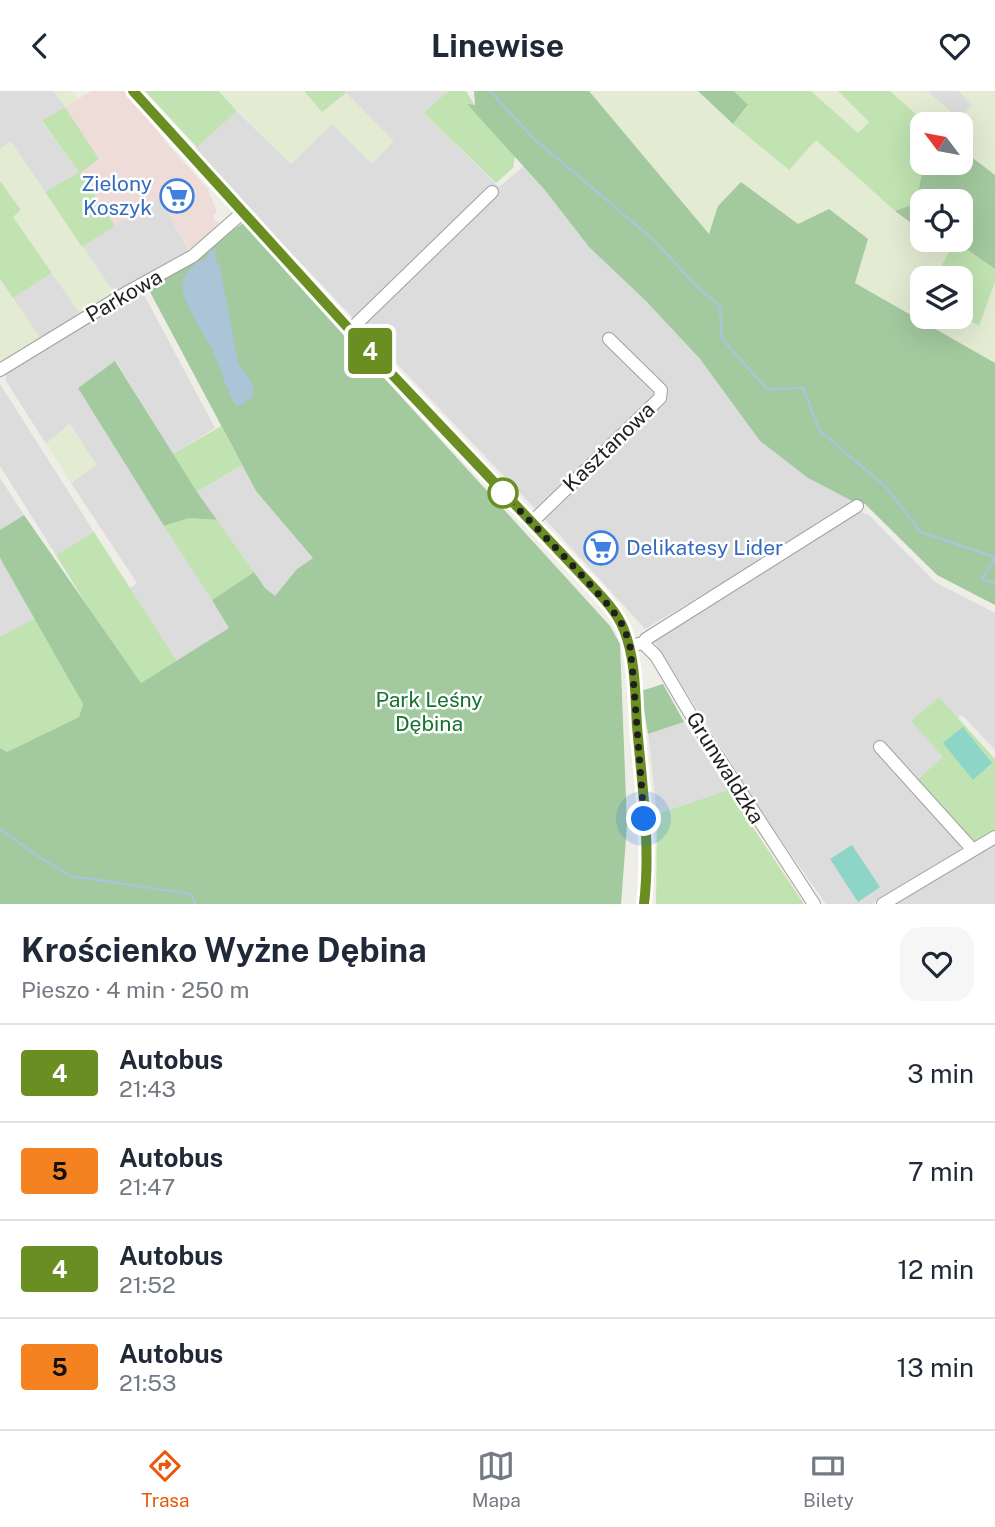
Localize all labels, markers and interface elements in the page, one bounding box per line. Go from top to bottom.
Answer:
icon: back [21,27,59,65]
text: Linewise [431,27,564,64]
icon: heart [936,27,974,65]
north arrow [910,112,973,175]
map controls [910,112,973,329]
place label: Zielony Koszyk [81,171,152,220]
supermarket icon: Zielony Koszyk [158,177,196,215]
button: locate [910,189,973,252]
street label: Parkowa [81,264,166,327]
button: layers [910,266,973,329]
line badge: 4 [347,328,393,374]
text: 4 [362,337,378,365]
street label: Kasztanowa [558,397,660,497]
unlabelled marker [488,478,518,508]
supermarket icon: Delikatesy Lider [582,529,620,567]
place label: Delikatesy Lider [626,535,783,560]
park label: Park Leśny Dębina [375,687,483,736]
street label: Grunwaldzka [681,707,770,828]
your location [626,801,661,836]
button: heart [900,927,974,1001]
text: Krościenko Wyżne Dębina [21,931,427,969]
text: Pieszo · 4 min · 250 m [21,976,249,1003]
text: Autobus [119,1044,223,1075]
text: 3 min [907,1058,974,1089]
text: 4 [52,1059,67,1087]
text: 21:43 [119,1075,176,1102]
text: Autobus [119,1142,223,1173]
text: 7 min [908,1156,974,1187]
text: 5 [51,1157,68,1185]
text: 21:47 [119,1173,175,1200]
text: Autobus [119,1240,223,1271]
text: 12 min [898,1254,974,1285]
text: 4 [52,1255,67,1283]
text: 21:52 [119,1271,176,1298]
text: Autobus [119,1338,223,1369]
text: 13 min [897,1352,974,1383]
text: 5 [51,1353,68,1381]
text: 21:53 [119,1369,176,1396]
tab: Trasa [141,1447,189,1511]
tab: Mapa [472,1447,521,1511]
tab: Bilety [803,1447,854,1511]

